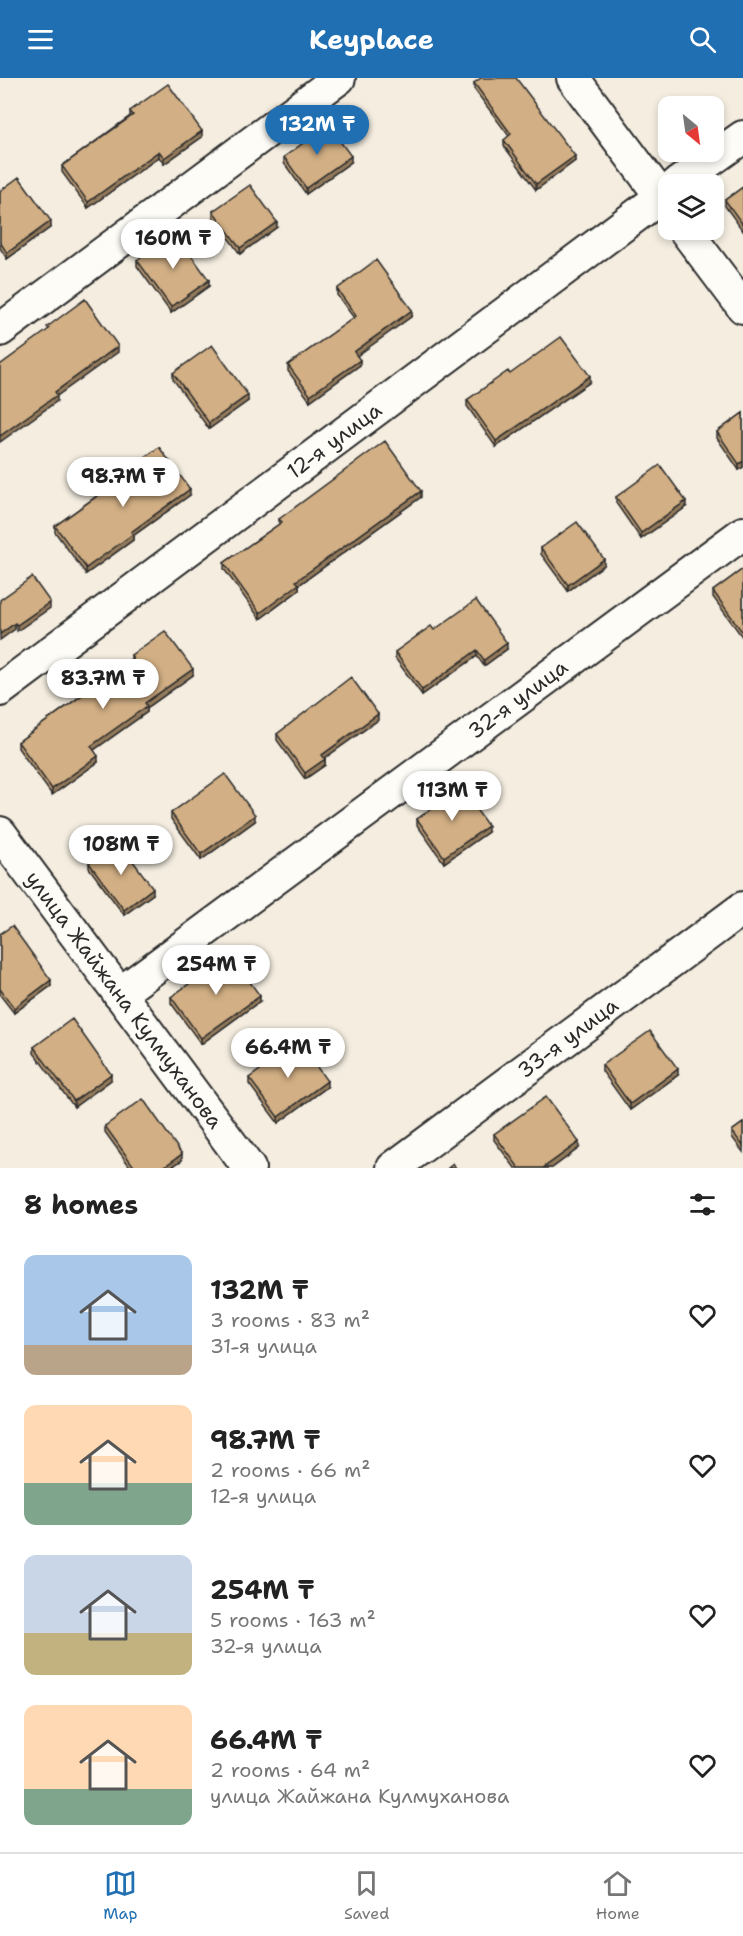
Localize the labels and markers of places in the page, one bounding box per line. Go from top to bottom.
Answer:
pin: 132M ₸ [268,105,366,156]
pin: 160M ₸ [124,219,222,270]
pin: 98.7M ₸ [68,457,178,508]
pin: 83.7M ₸ [48,659,158,710]
pin: 113M ₸ [403,771,501,822]
pin: 108M ₸ [72,825,170,876]
pin: 254M ₸ [167,945,265,996]
pin: 66.4M ₸ [233,1028,343,1079]

